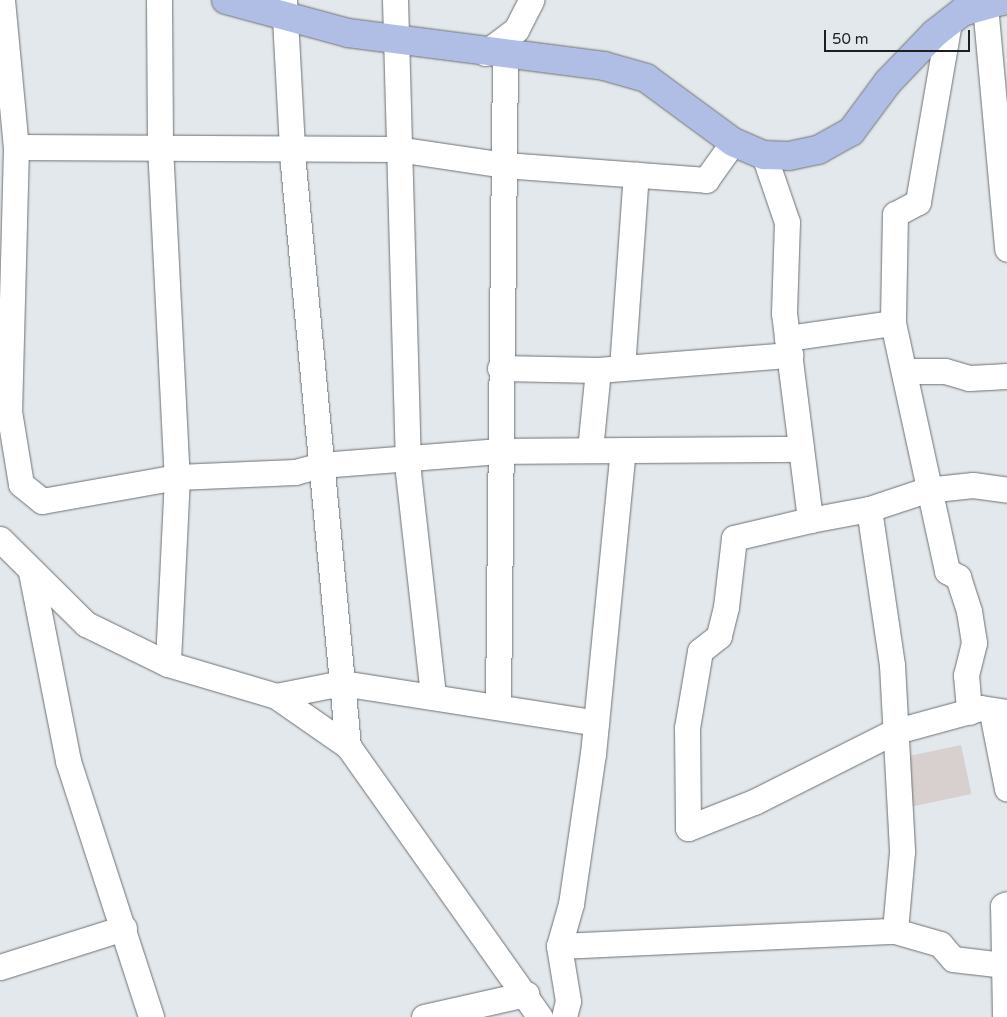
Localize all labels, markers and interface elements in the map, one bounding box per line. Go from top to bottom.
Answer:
scale bar [827,20,973,52]
text: 50 m [832,30,869,48]

